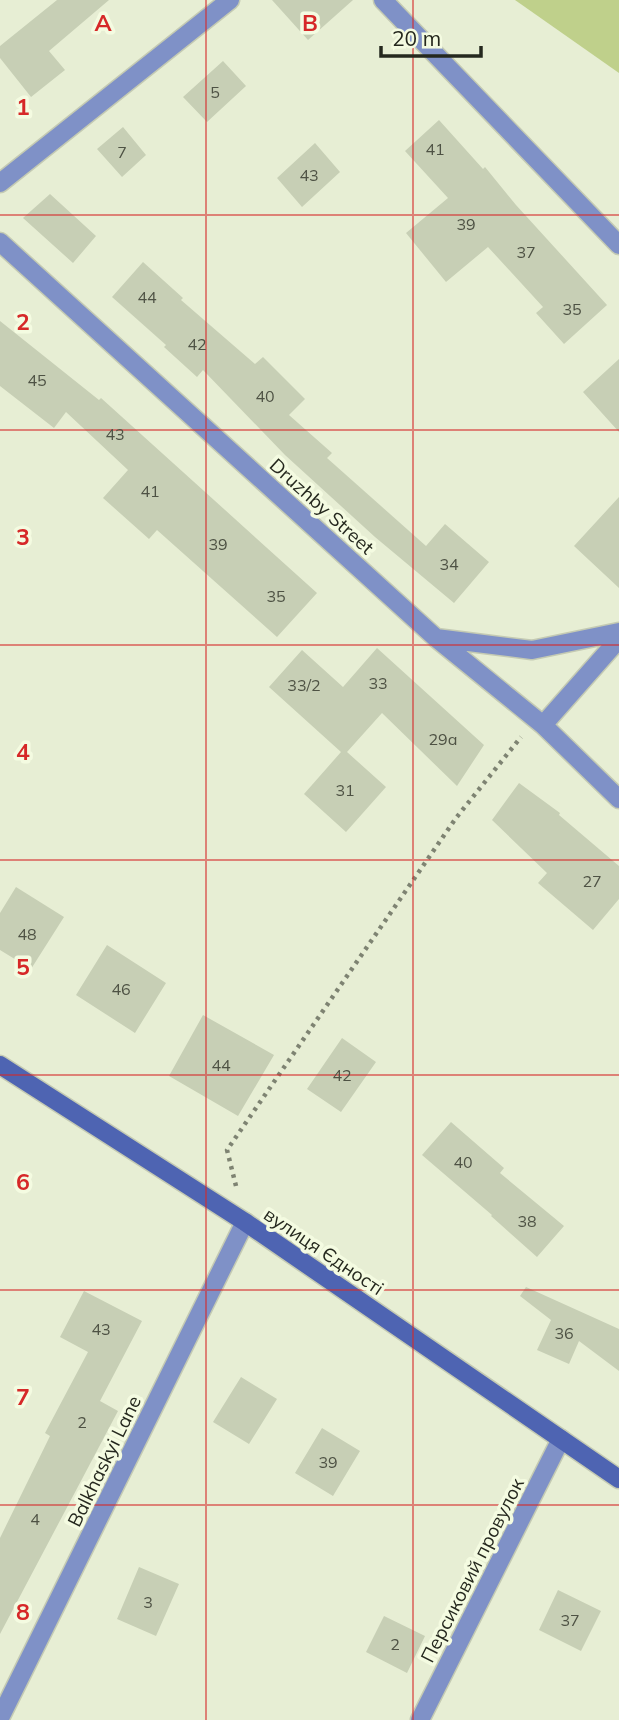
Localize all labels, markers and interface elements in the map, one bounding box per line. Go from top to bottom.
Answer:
text: A [94,8,112,37]
text: B [302,8,318,37]
scale bar [381,14,481,58]
text: 20 m [392,25,441,51]
house number: 5 [210,82,220,102]
text: 1 [16,92,30,121]
house number: 41 [425,139,445,159]
house number: 7 [117,142,127,162]
house number: 43 [299,165,319,185]
house number: 39 [456,214,476,234]
house number: 37 [516,242,536,262]
house number: 44 [137,287,157,307]
house number: 35 [562,299,582,319]
text: 2 [16,307,30,336]
house number: 42 [187,334,207,354]
house number: 45 [27,370,47,390]
house number: 40 [255,386,275,406]
house number: 43 [105,424,125,444]
street label: Druzhby Street [265,453,379,559]
house number: 41 [140,481,160,501]
text: 3 [16,522,30,551]
house number: 39 [208,534,228,554]
house number: 34 [439,554,459,574]
house number: 35 [266,586,286,606]
house number: 33 [368,673,388,693]
house number: 33/2 [287,675,321,695]
house number: 29а [429,729,457,749]
text: 4 [16,737,30,766]
house number: 31 [335,780,355,800]
house number: 27 [582,871,602,891]
house number: 48 [17,924,37,944]
text: 5 [16,952,30,981]
house number: 46 [111,979,131,999]
house number: 44 [211,1055,231,1075]
house number: 42 [332,1065,352,1085]
house number: 40 [453,1152,473,1172]
text: 6 [16,1167,30,1196]
street label: вулиця Єдності [259,1202,389,1300]
house number: 38 [517,1211,537,1231]
house number: 43 [91,1319,111,1339]
house number: 36 [554,1323,574,1343]
text: 7 [16,1382,30,1411]
street label: Balkhaskyi Lane [62,1392,146,1530]
house number: 2 [77,1412,87,1432]
house number: 39 [318,1452,338,1472]
street label: Персиковий провулок [415,1473,529,1666]
house number: 4 [30,1509,40,1529]
house number: 3 [143,1592,153,1612]
text: 8 [16,1597,30,1626]
house number: 37 [560,1610,580,1630]
house number: 2 [390,1634,400,1654]

